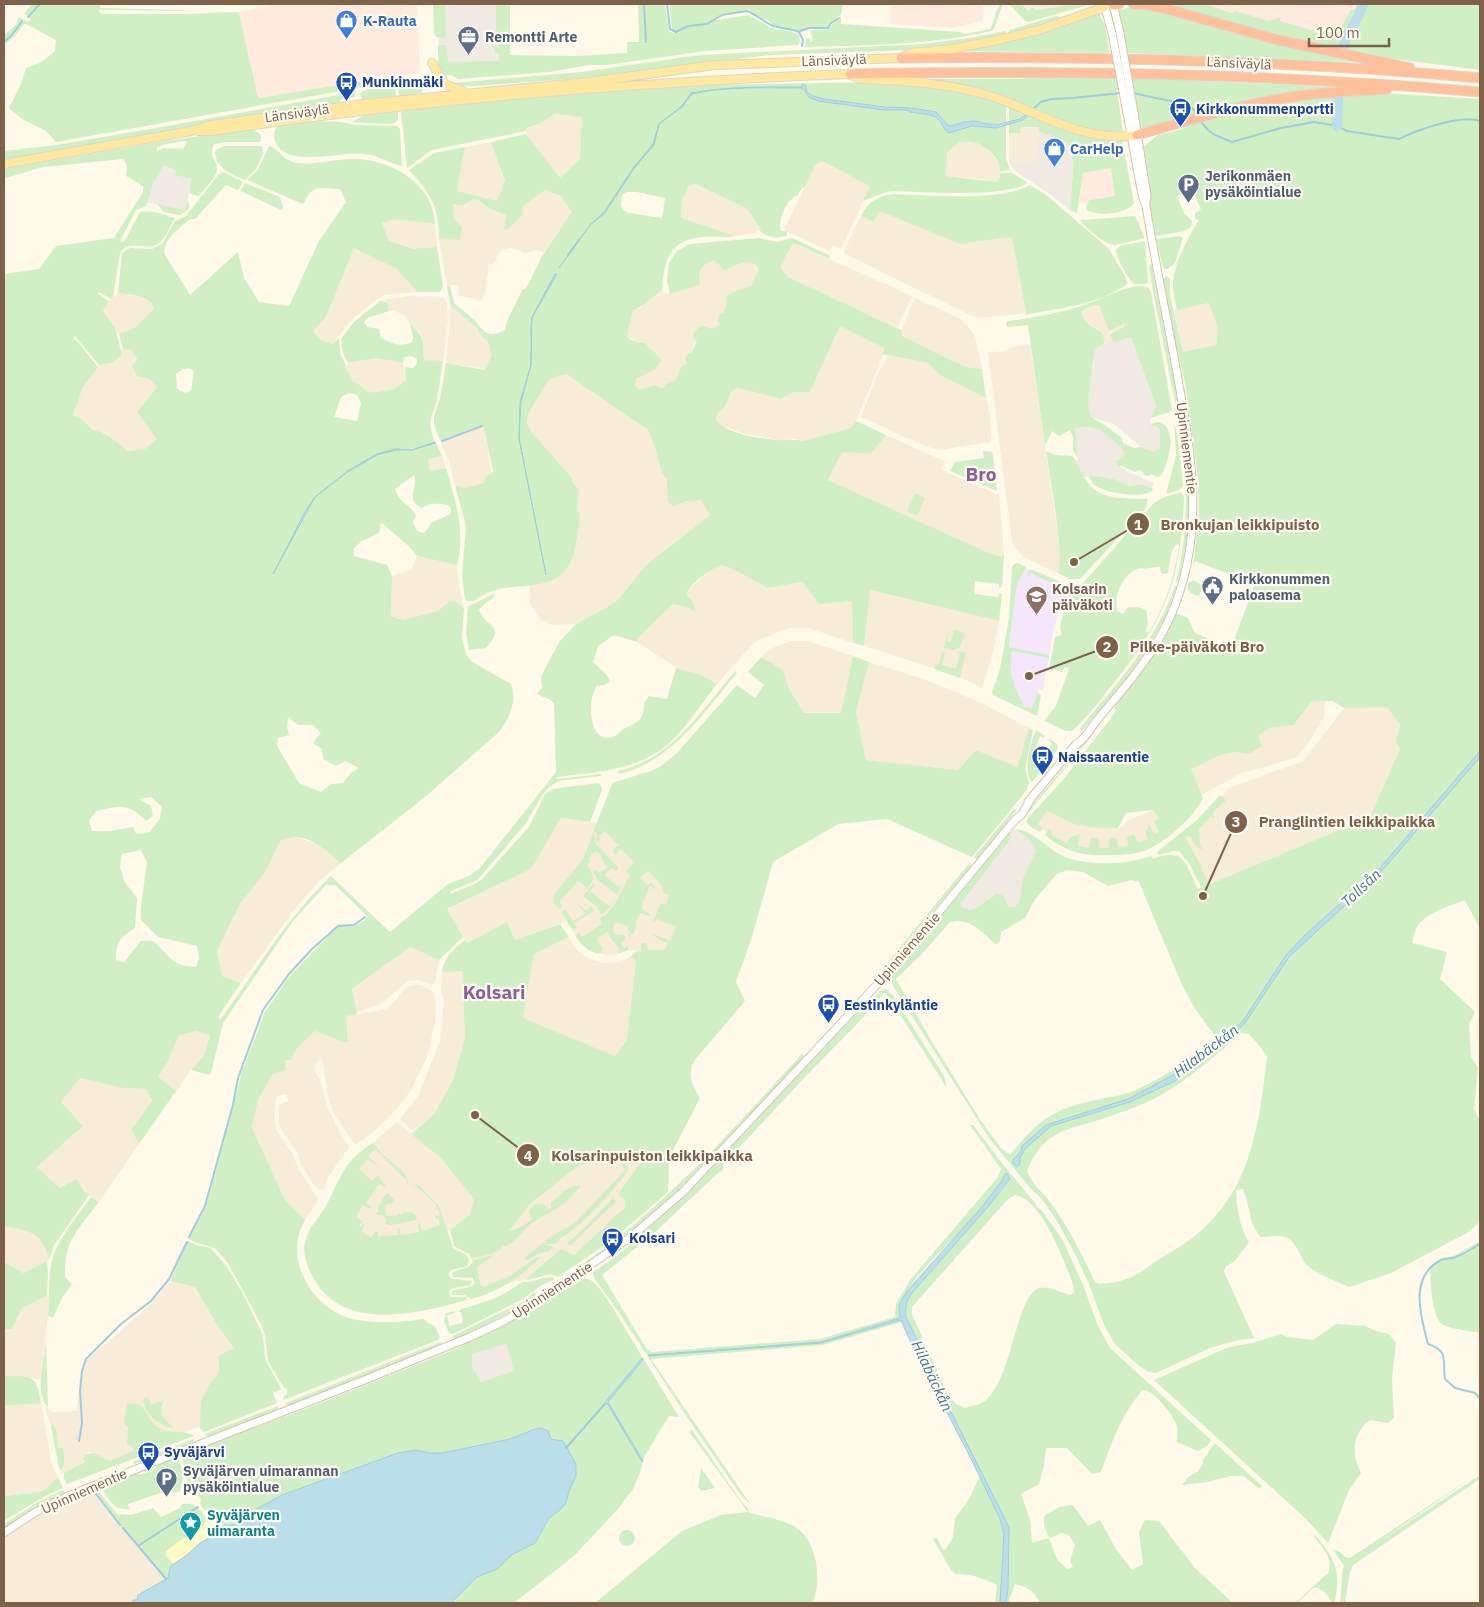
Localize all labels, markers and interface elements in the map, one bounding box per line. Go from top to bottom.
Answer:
shop icon: K-Rauta [335,9,359,40]
place label: K-Rauta [363,12,417,30]
scale bar [1309,15,1389,47]
text: 100 m [1316,23,1360,42]
office icon: Remontti Arte [457,25,481,56]
place label: Remontti Arte [485,28,577,46]
street label: Länsiväylä [801,50,867,70]
street label: Länsiväylä [1206,52,1273,74]
bus stop icon: Munkinmäki [334,70,358,101]
place label: Munkinmäki [362,73,443,91]
bus stop icon: Kirkkonummenportti [1168,97,1192,128]
street label: Länsiväylä [263,99,331,126]
place label: Kirkkonummenportti [1196,100,1334,118]
shop icon: CarHelp [1042,137,1066,168]
place label: CarHelp [1070,140,1124,158]
place label: Jerikonmäen pysäköintialue [1205,167,1302,201]
parking icon: Jerikonmäen pysäköintialue [1177,172,1201,203]
street label: Upinniementie [1172,401,1202,495]
district label: Bro [966,462,997,486]
callout: Bronkujan leikkipuisto [1126,509,1330,539]
text: 1 [1133,515,1143,534]
text: Bronkujan leikkipuisto [1161,515,1319,534]
place label: Kirkkonummen paloasema [1229,570,1330,604]
public building icon: Kirkkonummen paloasema [1201,575,1225,606]
place label: Kolsarin päiväkoti [1052,580,1113,614]
school or university icon: Kolsarin päiväkoti [1024,585,1048,616]
callout: Pilke-päiväkoti Bro [1095,632,1275,662]
text: 2 [1102,637,1112,656]
text: Pilke-päiväkoti Bro [1130,637,1264,656]
bus stop icon: Naissaarentie [1030,745,1054,776]
place label: Naissaarentie [1058,748,1149,766]
callout: Pranglintien leikkipaikka [1223,807,1445,837]
text: 3 [1231,812,1241,831]
text: Pranglintien leikkipaikka [1259,812,1436,831]
water label: Tollsån [1337,864,1385,911]
street label: Upinniementie [870,908,944,990]
district label: Kolsari [463,980,525,1004]
bus stop icon: Eestinkyläntie [816,993,840,1024]
place label: Eestinkyläntie [844,996,938,1014]
water label: Hilabäckån [1170,1020,1242,1081]
callout: Kolsarinpuiston leikkipaikka [516,1140,762,1170]
text: 4 [523,1146,533,1165]
text: Kolsarinpuiston leikkipaikka [551,1146,753,1165]
bus stop icon: Kolsari [601,1226,625,1257]
place label: Kolsari [629,1229,675,1247]
street label: Upinniementie [508,1257,596,1323]
water label: Hilabäckån [908,1337,957,1414]
bus stop icon: Syväjärvi [136,1440,160,1471]
place label: Syväjärvi [164,1443,225,1461]
place label: Syväjärven uimarannan pysäköintialue [183,1462,339,1496]
street label: Upinniementie [38,1464,130,1518]
parking icon: Syväjärven uimarannan pysäköintialue [155,1467,179,1498]
place label: Syväjärven uimaranta [207,1506,280,1540]
place icon: Syväjärven uimaranta [179,1511,203,1542]

